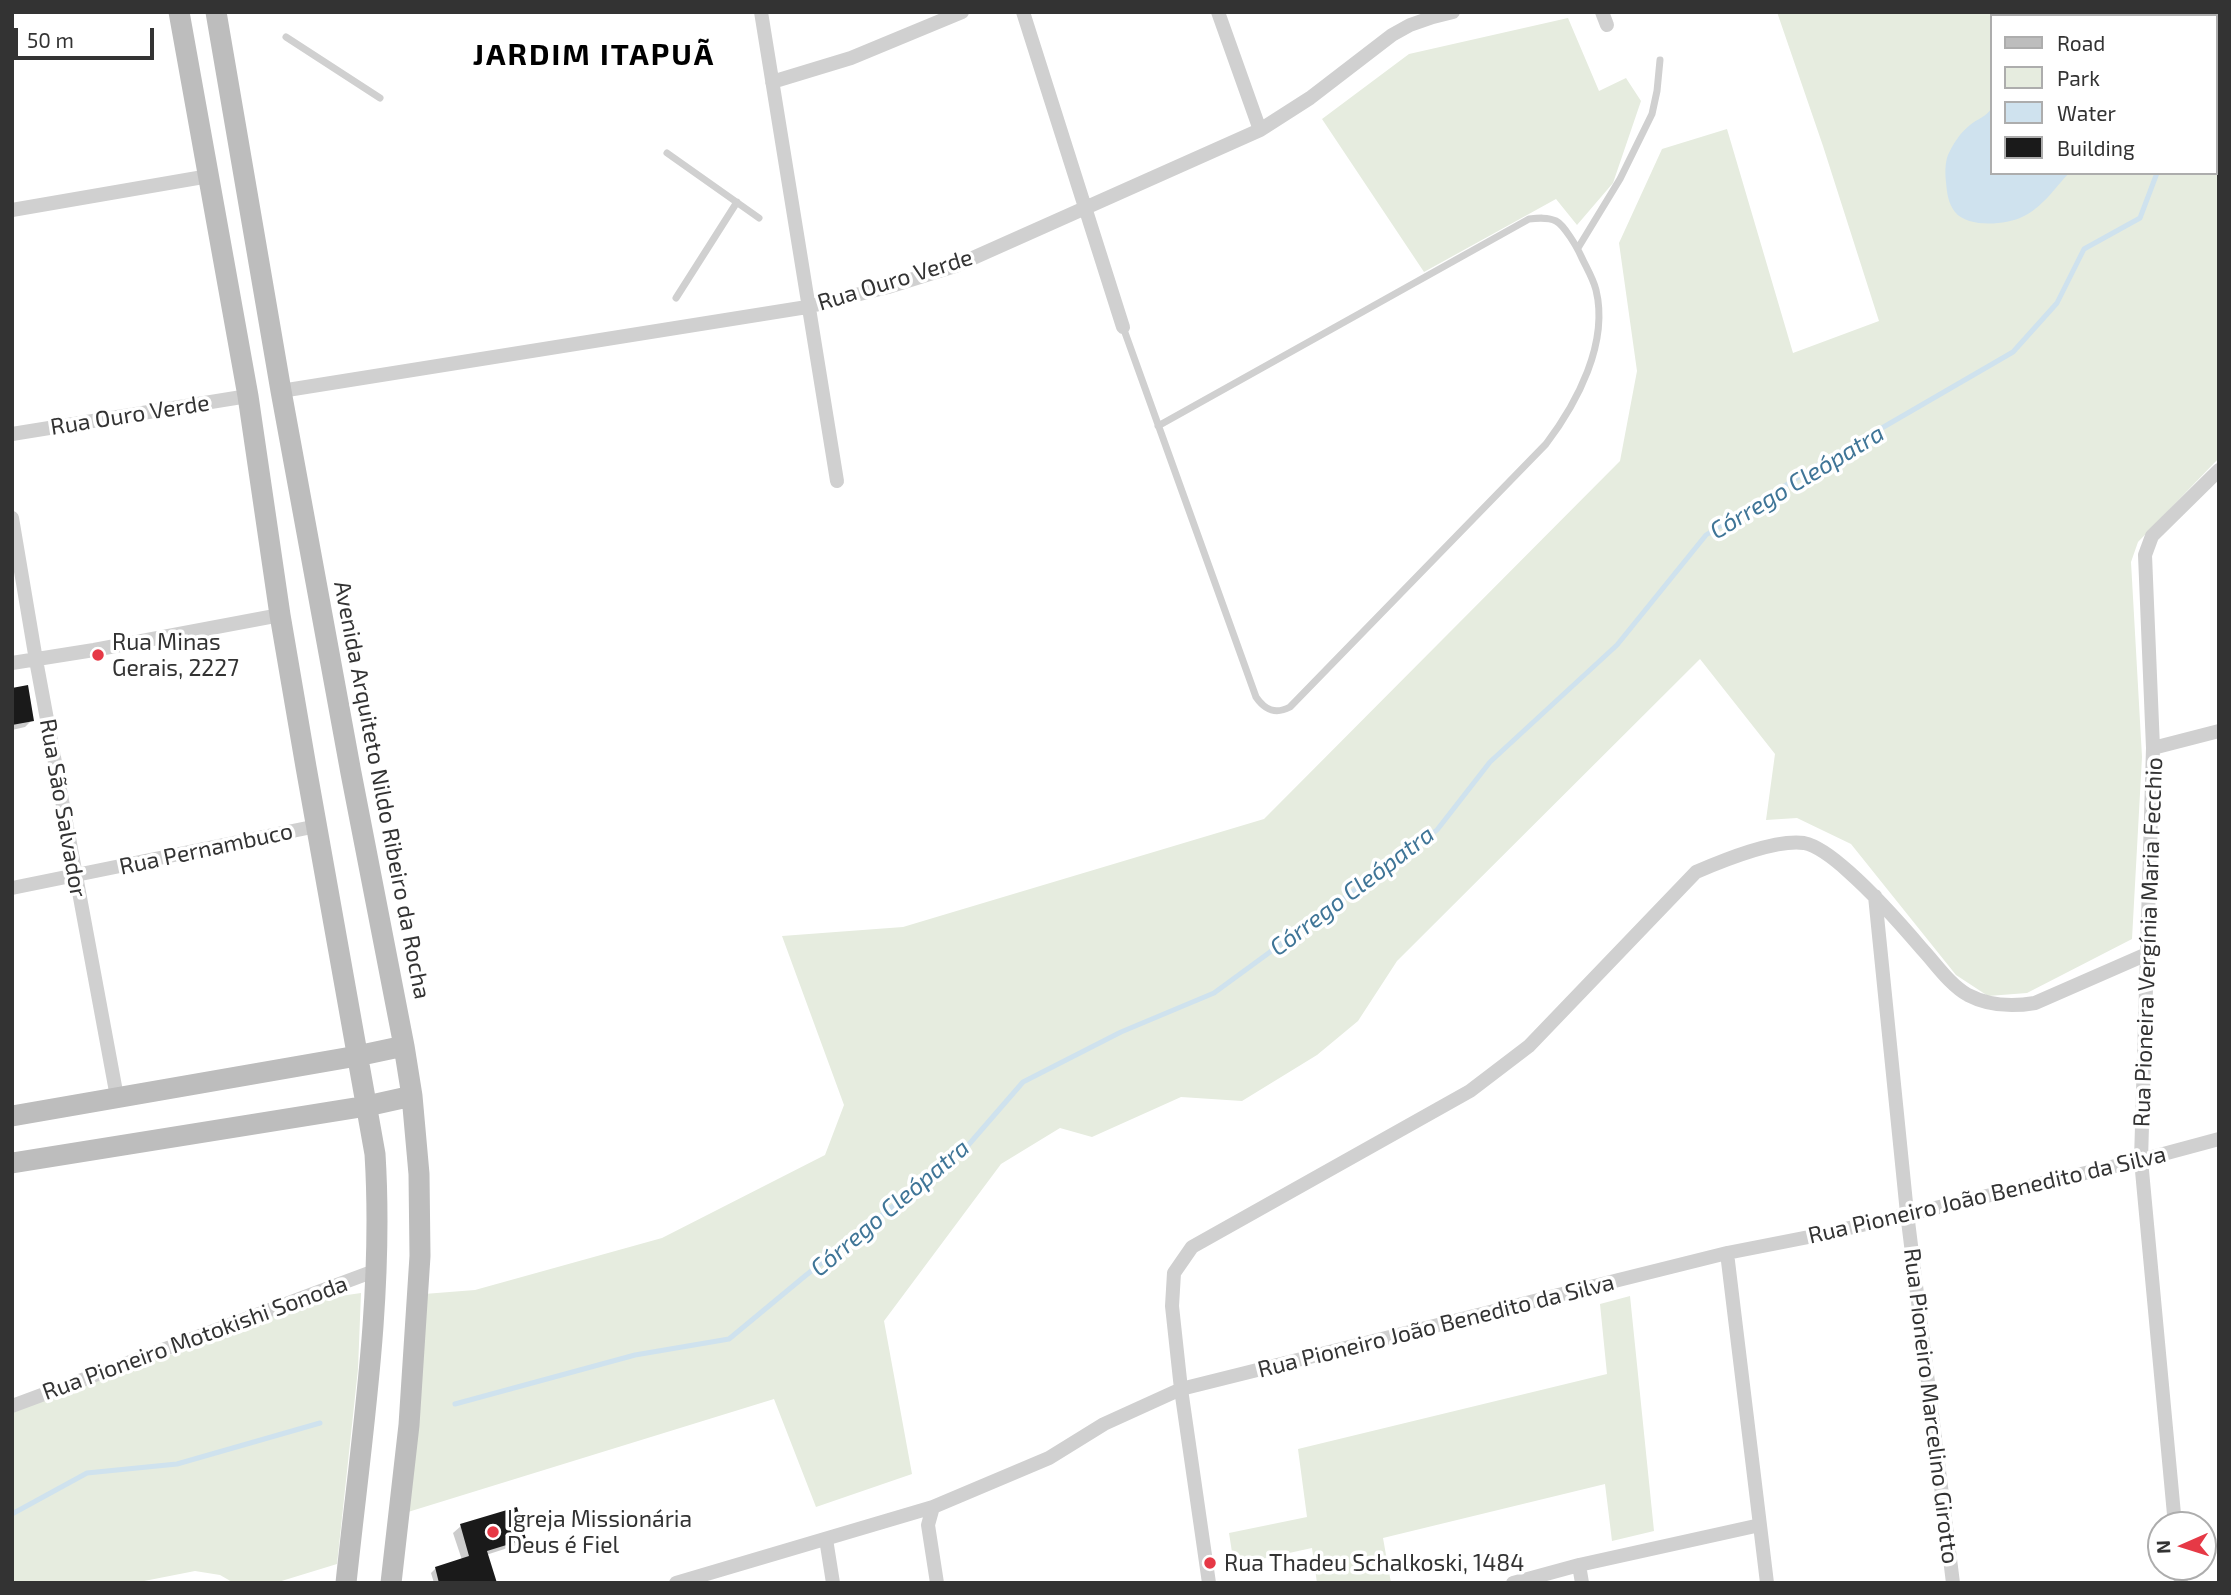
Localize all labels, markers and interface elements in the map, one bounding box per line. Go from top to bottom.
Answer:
scale bar [18,14,158,58]
legend [1990,14,2217,175]
text: 50 m [27,27,74,52]
text: Road [2057,30,2105,55]
district label: JARDIM ITAPUÃ [474,37,714,73]
text: Park [2057,65,2100,90]
text: Water [2057,100,2116,125]
text: Building [2057,135,2135,160]
street label: Rua Ouro Verde [814,243,976,317]
street label: Rua Ouro Verde [48,389,212,441]
water label: Córrego Cleópatra [1705,419,1889,545]
street label: Avenida Arquiteto Nildo Ribeiro da Rocha [328,579,436,1001]
place label: Rua Minas Gerais, 2227 [112,628,239,682]
marker: Rua Minas Gerais, 2227 [90,647,106,663]
street label: Rua São Salvador [34,717,92,899]
street label: Rua Pioneira Vergínia Maria Fecchio [2128,757,2168,1127]
street label: Rua Pernambuco [117,817,295,881]
water label: Córrego Cleópatra [1264,820,1440,962]
water label: Córrego Cleópatra [805,1133,975,1283]
street label: Rua Pioneiro João Benedito da Silva [1805,1140,2169,1250]
street label: Rua Pioneiro Marcelino Girotto [1898,1247,1964,1565]
street label: Rua Pioneiro João Benedito da Silva [1255,1268,1617,1384]
street label: Rua Pioneiro Motokishi Sonoda [39,1270,351,1406]
place label: Igreja Missionária Deus é Fiel [507,1505,692,1559]
north arrow [2147,1511,2217,1581]
marker: Igreja Missionária Deus é Fiel [485,1524,501,1540]
text: N [2151,1540,2174,1554]
place label: Rua Thadeu Schalkoski, 1484 [1224,1549,1524,1577]
marker: Rua Thadeu Schalkoski, 1484 [1202,1555,1218,1571]

